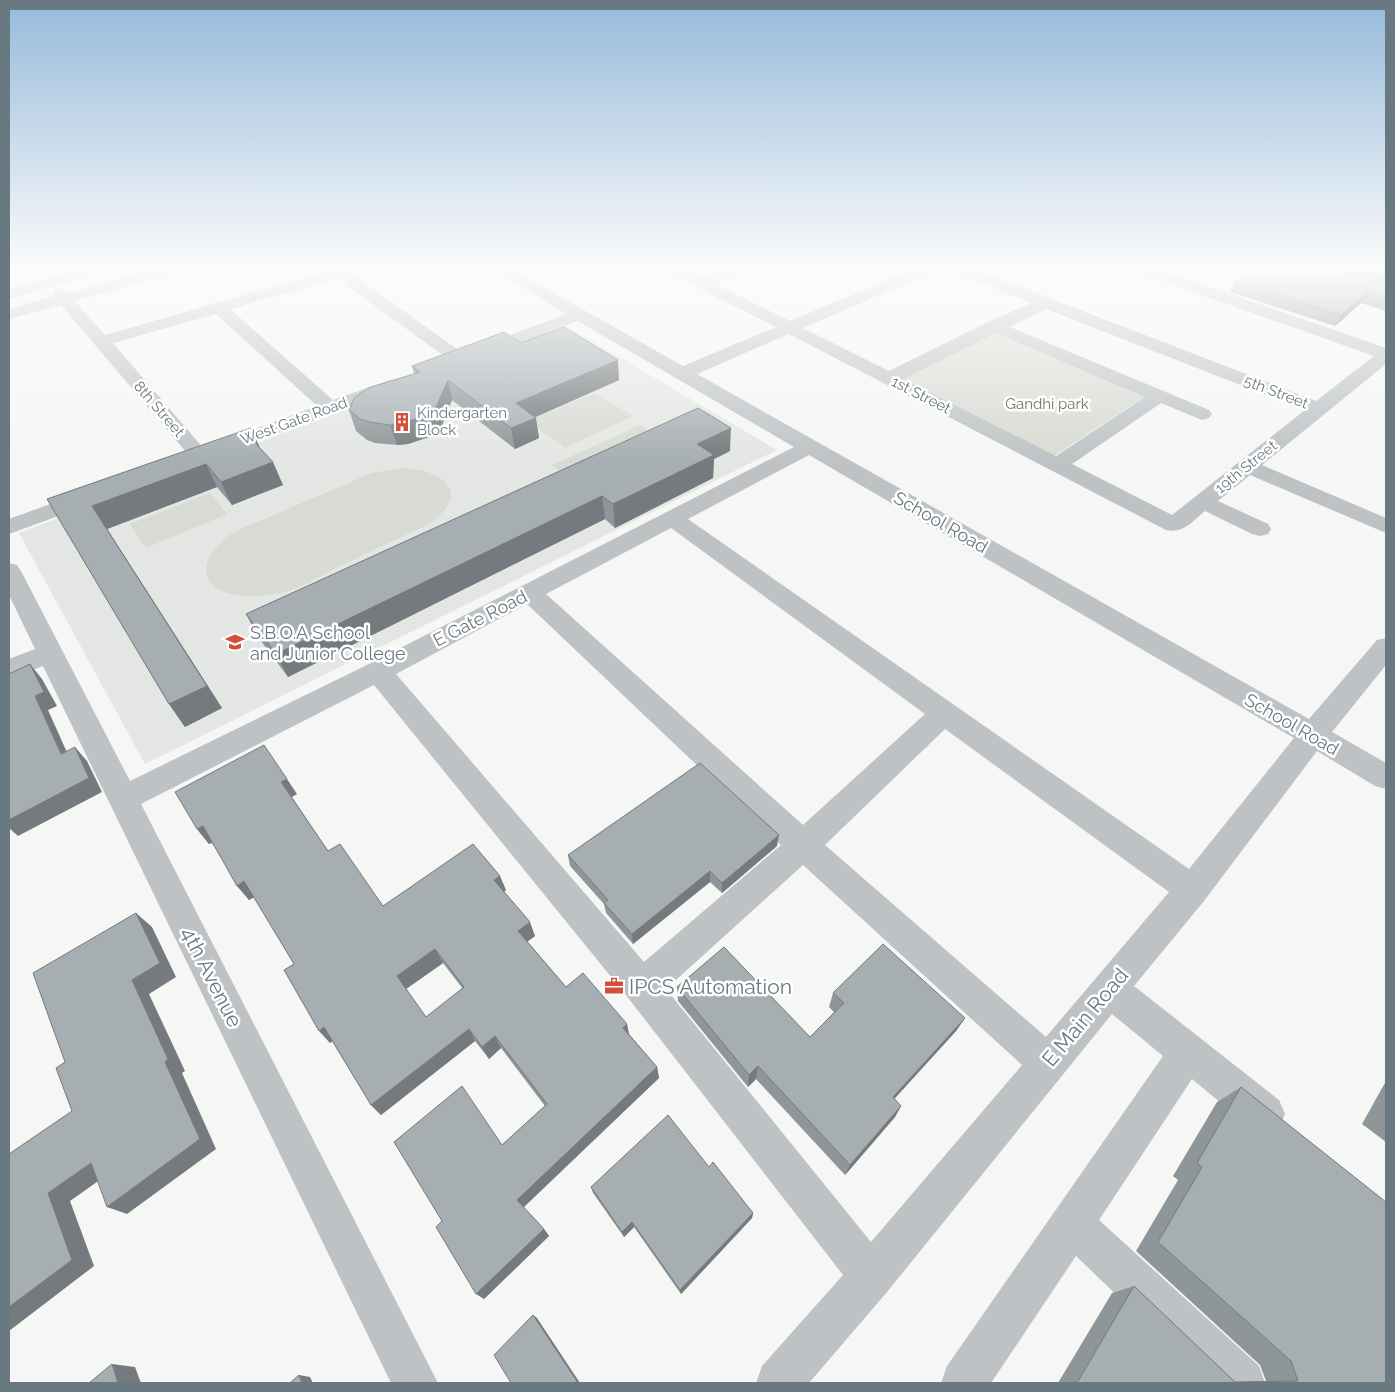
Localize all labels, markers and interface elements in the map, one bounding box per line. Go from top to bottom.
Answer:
street label: 1st Street [888,372,954,418]
street label: 5th Street [1241,372,1311,412]
street label: 8th Street [130,377,188,441]
street label: West Gate Road [238,393,350,449]
park label: Gandhi park [1005,395,1089,413]
place label: Kindergarten Block [417,404,507,439]
building icon: Kindergarten Block [391,411,413,433]
street label: 19th Street [1211,437,1281,497]
street label: School Road [890,487,992,557]
street label: E Gate Road [430,585,530,651]
place label: S.B.O.A School and Junior College [250,622,406,664]
school or university icon: S.B.O.A School and Junior College [224,631,246,653]
street label: School Road [1241,689,1343,759]
street label: 4th Avenue [176,923,248,1031]
street label: E Main Road [1037,963,1133,1071]
place label: IPCS Automation [629,974,792,999]
office icon: IPCS Automation [603,975,625,997]

